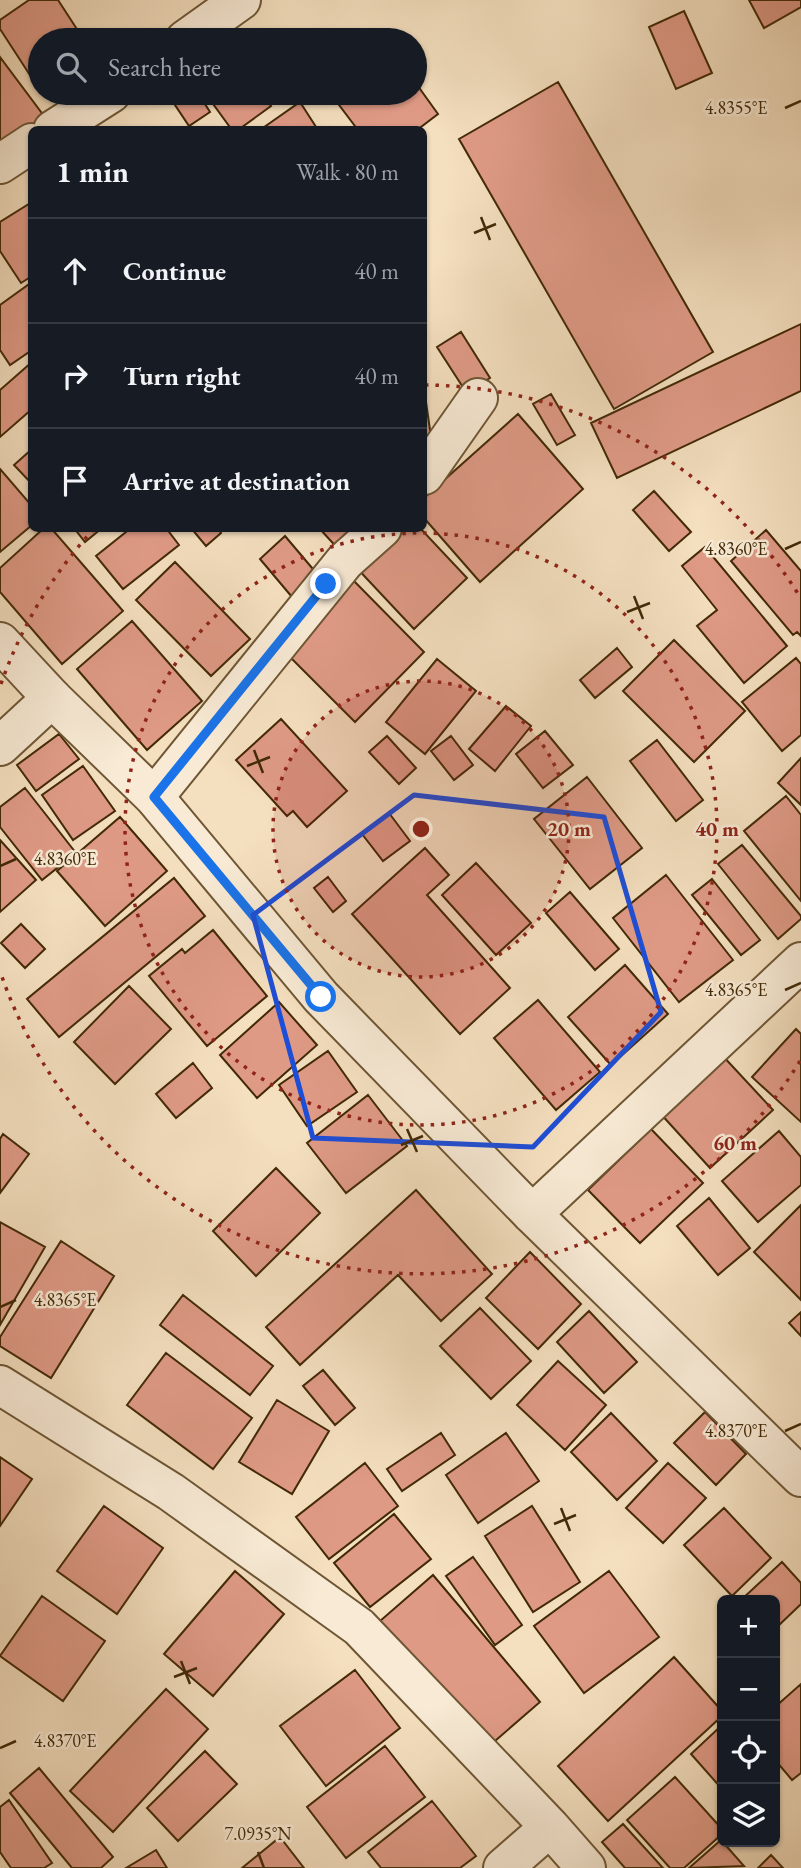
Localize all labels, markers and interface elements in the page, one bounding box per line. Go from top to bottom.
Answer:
search box [28,28,427,105]
icon: search [52,48,90,86]
text: Search here [108,50,221,84]
text: 4.8355°E [705,96,767,119]
text: 1 min [56,152,129,191]
text: Walk · 80 m [296,157,399,187]
icon: ahead [56,252,94,290]
text: Continue [123,254,226,288]
text: 40 m [354,256,399,286]
icon: right [56,357,94,395]
text: Turn right [123,359,241,393]
text: 40 m [354,361,399,391]
icon: arrive [56,462,94,500]
text: Arrive at destination [123,464,350,498]
text: 4.8360°E [705,537,767,560]
route end [310,568,341,599]
text: 20 m [547,815,591,842]
text: 40 m [695,815,739,842]
centre of rings [409,817,433,841]
text: 4.8360°E [34,847,96,870]
text: 4.8365°E [705,978,767,1001]
route start [305,981,336,1012]
text: 60 m [713,1129,757,1156]
text: 4.8365°E [34,1288,96,1311]
text: 4.8370°E [705,1419,767,1442]
map controls [717,1595,780,1847]
button: + [717,1595,780,1658]
button: − [717,1658,780,1721]
button: locate [717,1721,780,1784]
text: 4.8370°E [34,1729,96,1752]
button: layers [717,1784,780,1847]
text: 7.0935°N [225,1822,292,1845]

